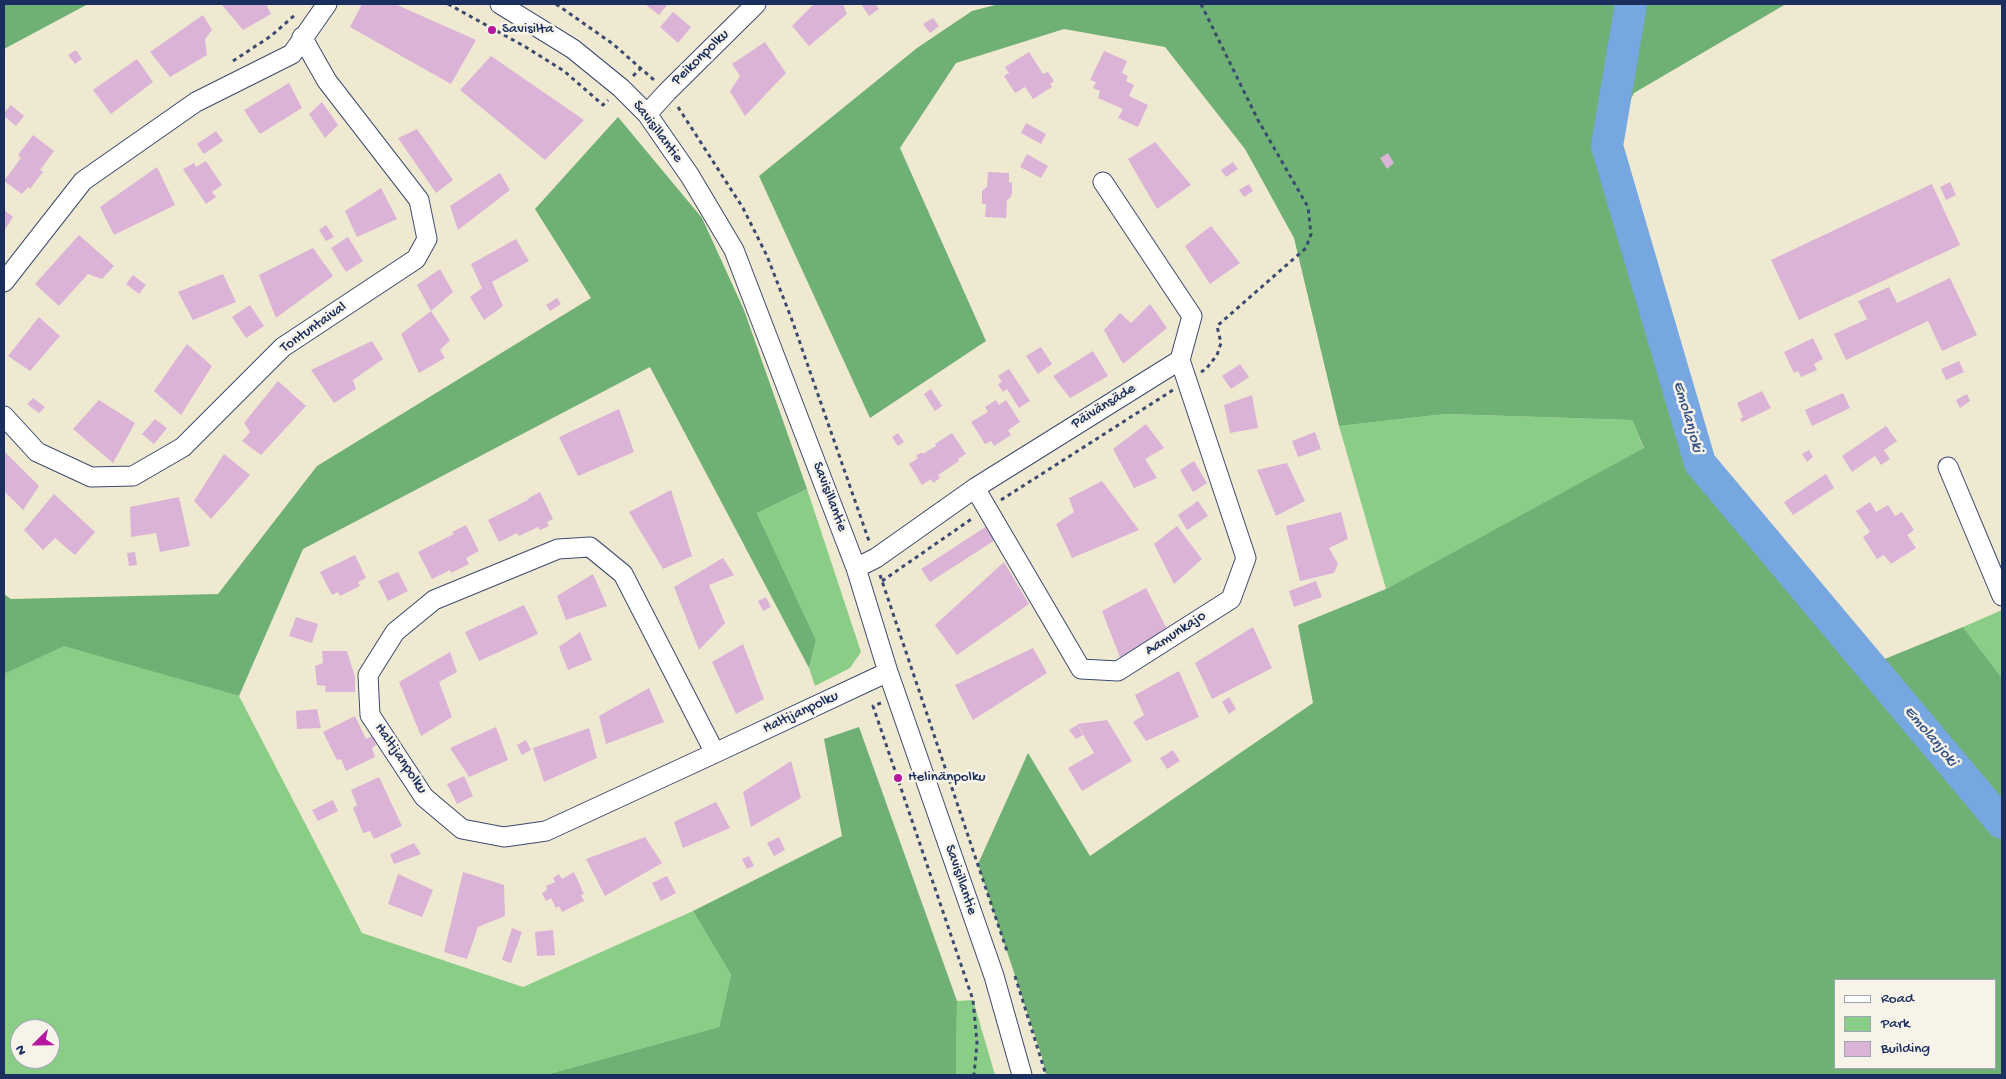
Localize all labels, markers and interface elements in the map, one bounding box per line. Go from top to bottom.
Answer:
place label: Savisilta [502,21,554,39]
marker: Savisilta [486,24,498,36]
street label: Peikonpolku [668,26,734,90]
street label: Savisillantie [628,97,686,167]
street label: Tontuntaival [277,299,351,357]
water label: Emolanjoki [1668,379,1706,455]
street label: Päivänsäde [1069,380,1139,434]
street label: Savisillantie [807,460,851,534]
street label: Aamunkajo [1142,608,1210,660]
street label: Haltijanpolku [760,688,842,738]
water label: Emolanjoki [1899,703,1961,771]
street label: Haltijanpolku [370,720,430,798]
place label: Helinänpolku [908,769,986,787]
marker: Helinänpolku [892,772,904,784]
street label: Savisillantie [940,843,980,917]
legend [1834,979,1996,1069]
text: Road [1881,990,1914,1008]
text: Park [1881,1015,1910,1033]
north arrow [10,1019,60,1069]
text: Building [1881,1040,1930,1058]
text: N [12,1042,31,1057]

